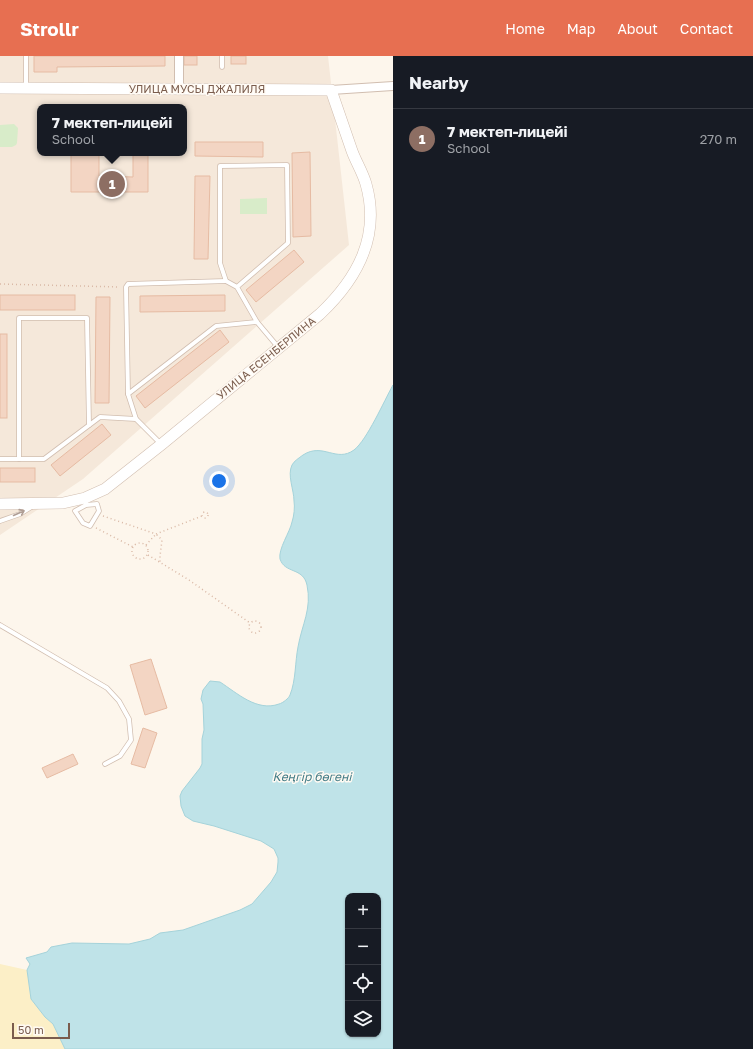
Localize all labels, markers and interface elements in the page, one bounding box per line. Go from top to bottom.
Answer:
text: Strollr [20,17,79,40]
text: Home [505,20,545,37]
text: Map [567,20,595,37]
text: About [617,20,658,37]
text: Contact [680,20,733,37]
text: Nearby [409,72,469,93]
street label: УЛИЦА МУСЫ ДЖАЛИЛЯ [129,82,265,95]
popup [37,104,187,156]
text: 7 мектеп-лицейі [52,113,172,131]
text: 7 мектеп-лицейі [447,122,568,140]
text: School [52,131,95,147]
text: 1 [419,131,425,147]
text: 270 m [700,131,737,147]
text: School [447,140,490,156]
pin: 1 [99,169,125,199]
street label: УЛИЦА ЕСЕНБЕРЛИНА [214,313,318,402]
your location [209,471,229,491]
one-way arrow [13,509,25,516]
water label: Кеңгір бөгені [272,769,353,784]
map controls [345,893,381,1037]
button: + [345,893,381,929]
button: − [345,929,381,965]
button: locate [345,965,381,1001]
button: layers [345,1001,381,1037]
scale bar [12,1021,70,1040]
text: 50 m [18,1023,44,1036]

